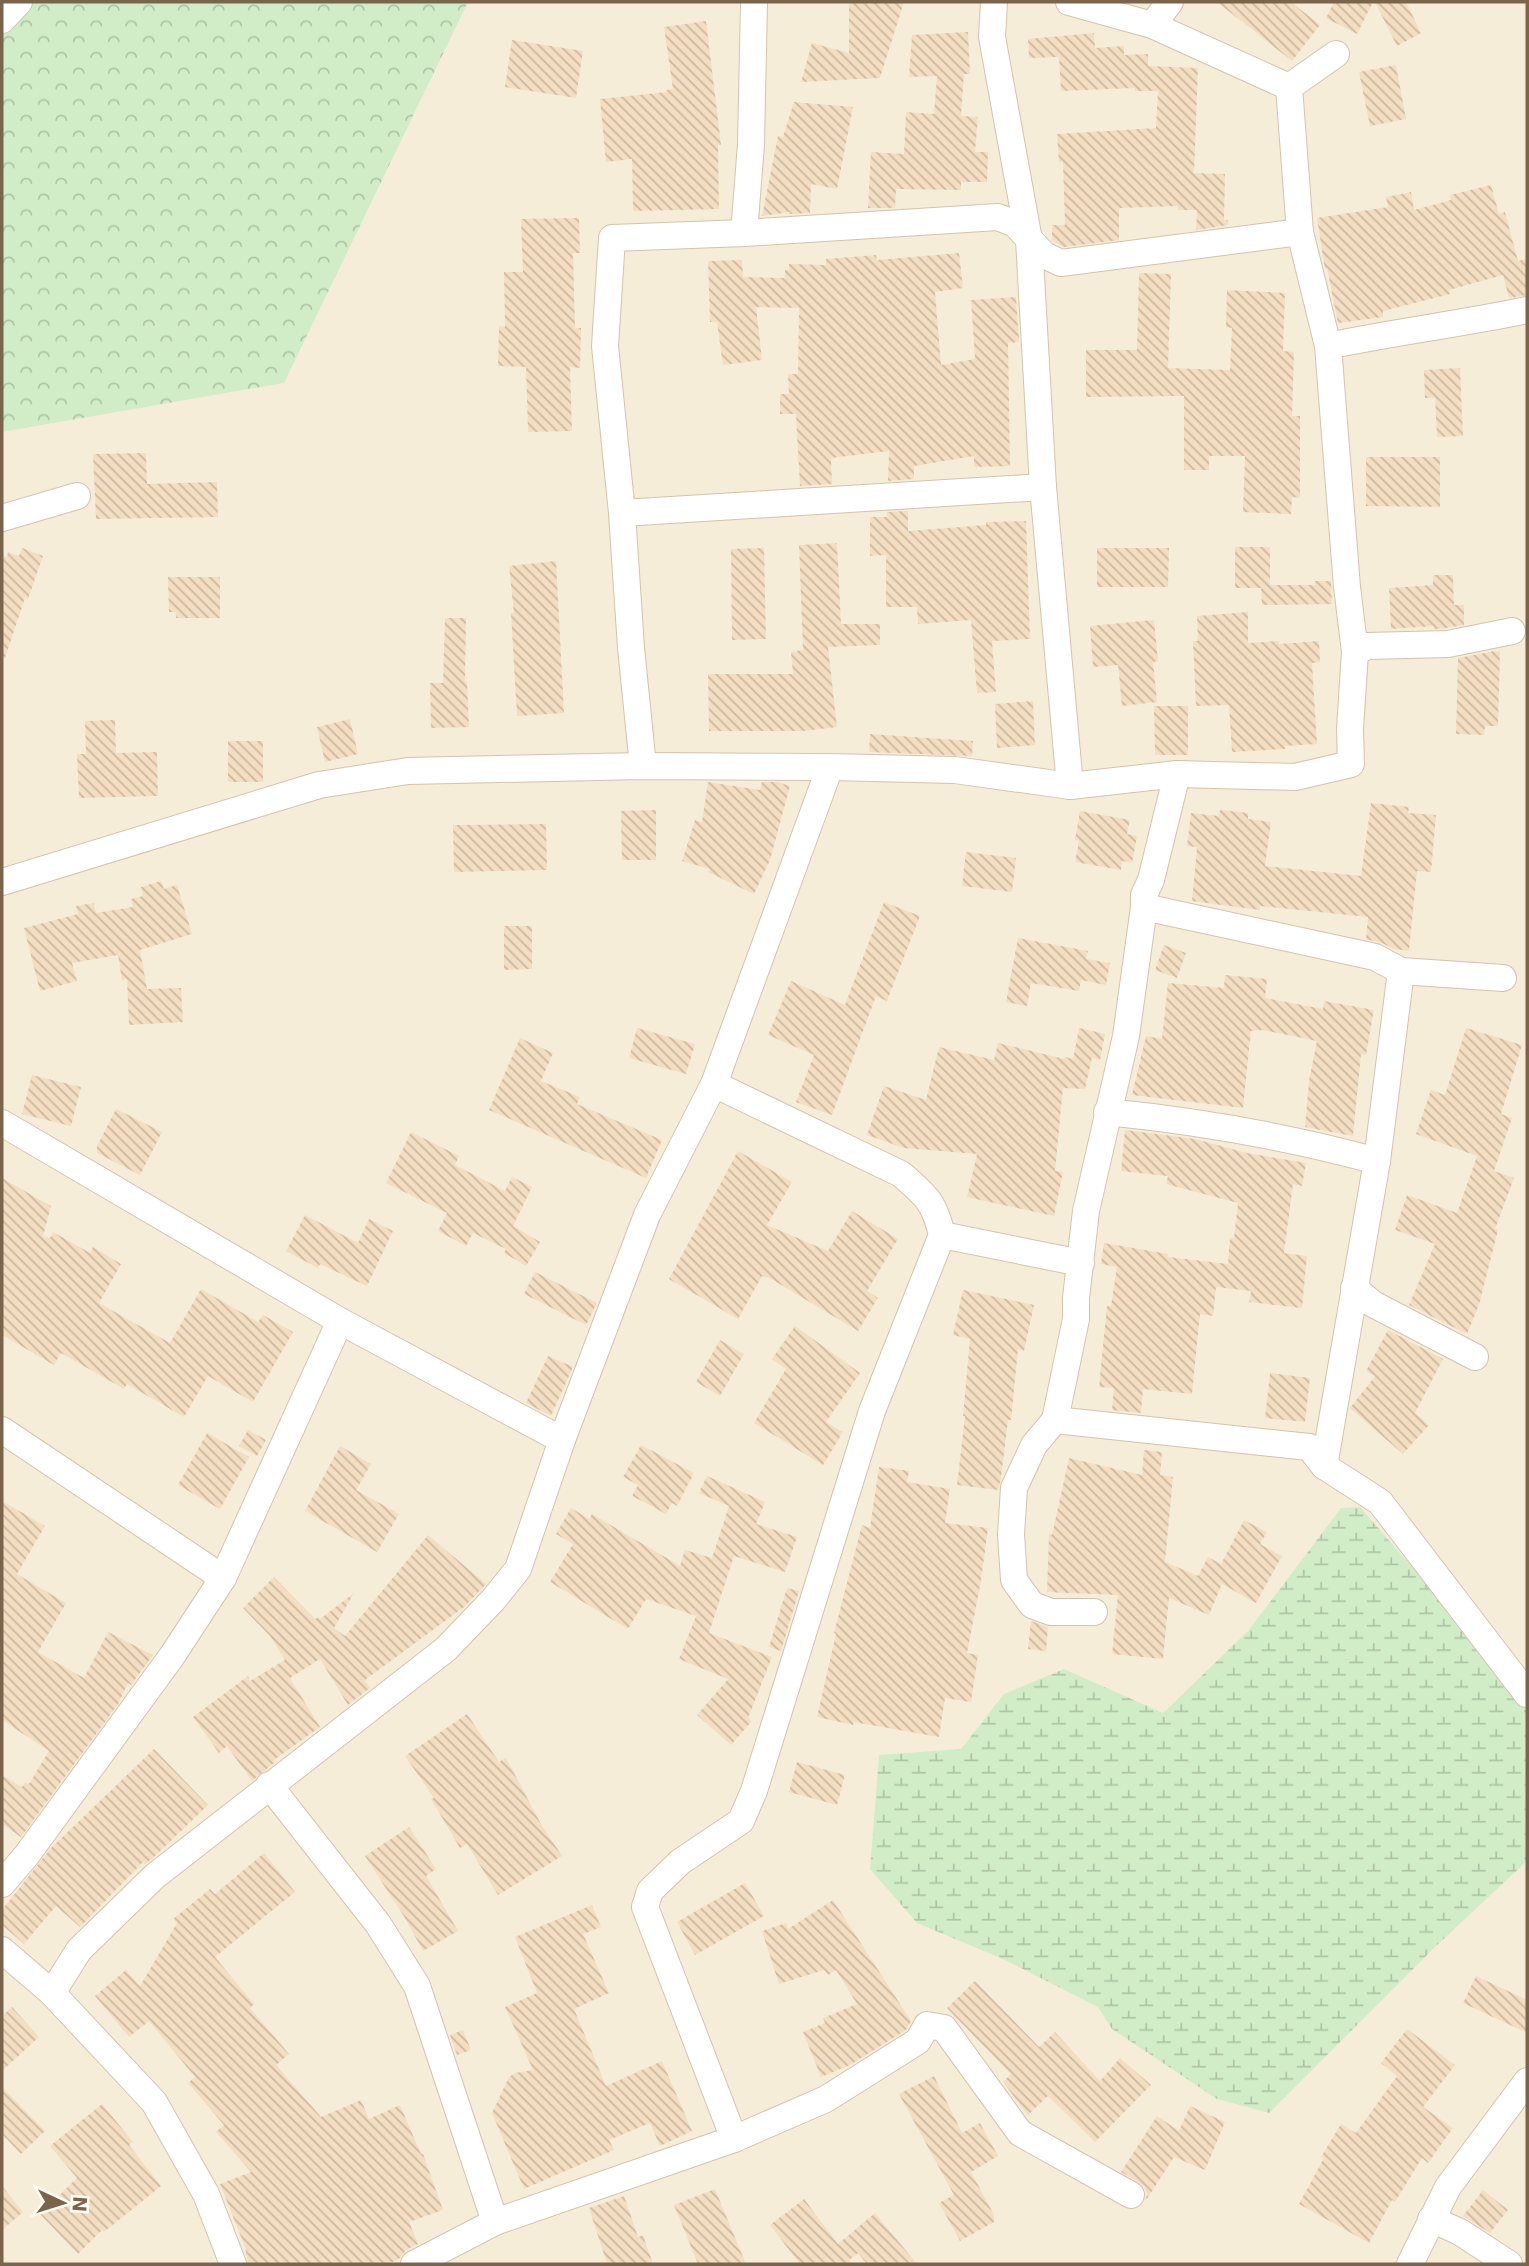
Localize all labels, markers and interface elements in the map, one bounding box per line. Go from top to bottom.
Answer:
north arrow [28,2168,98,2238]
text: N [68,2195,91,2213]

